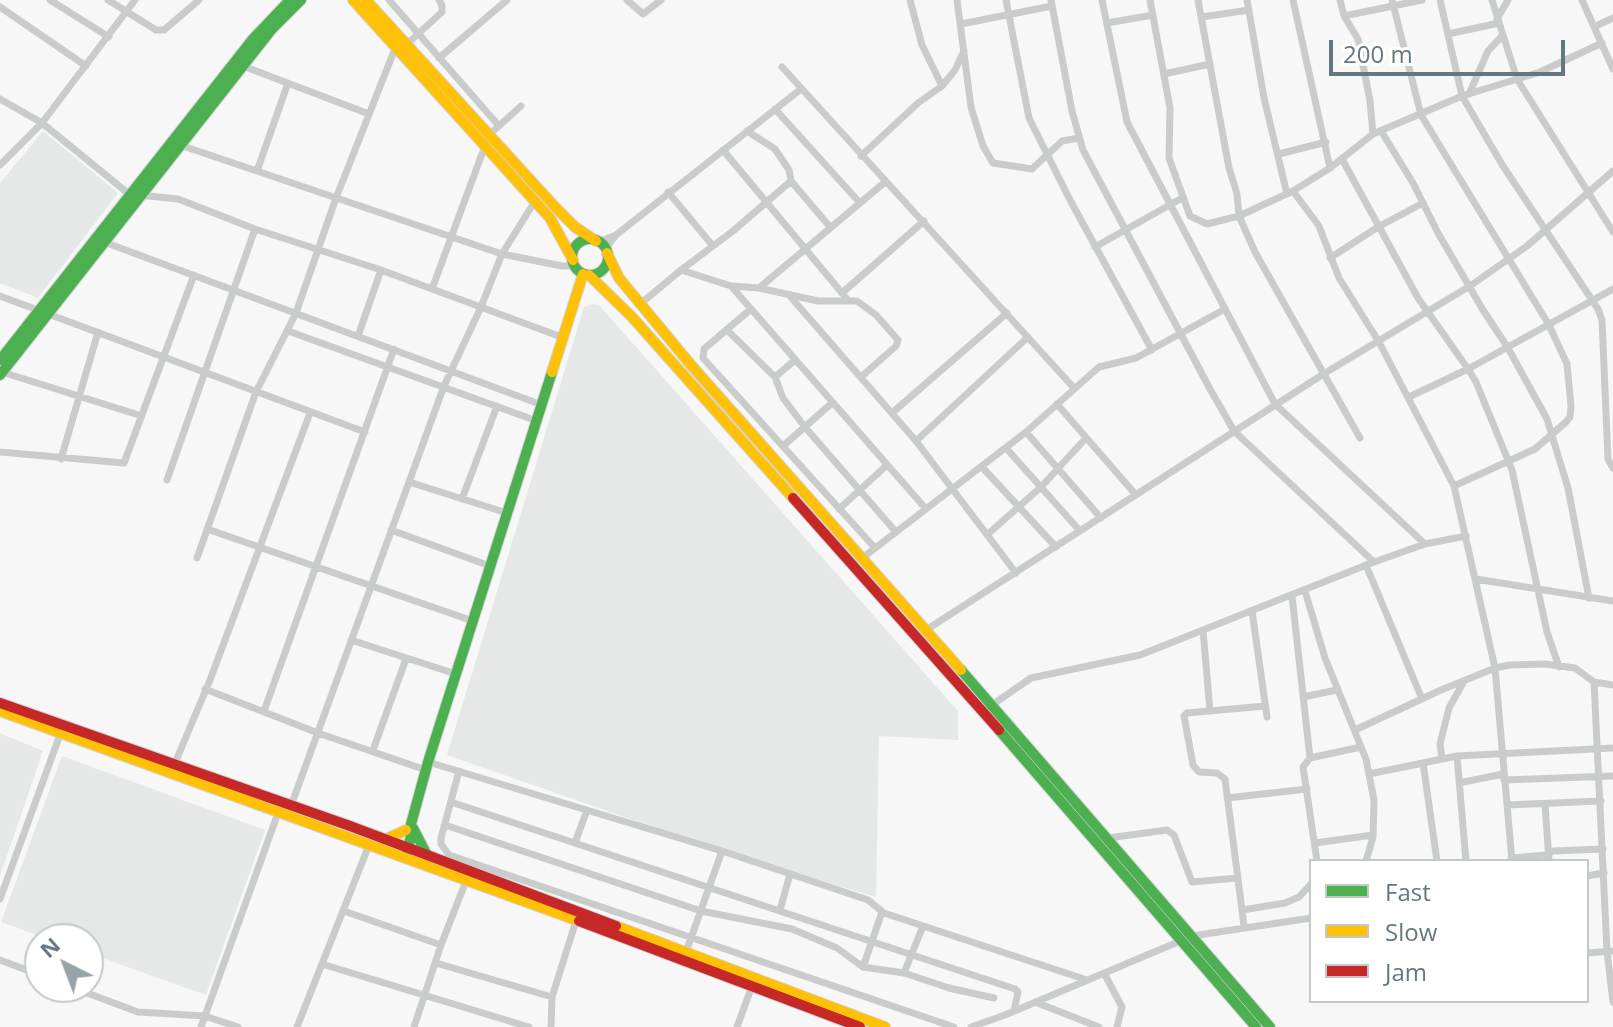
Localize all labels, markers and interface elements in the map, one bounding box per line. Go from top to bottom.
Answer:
scale bar [1333,24,1569,74]
text: 200 m [1343,37,1413,70]
legend [1309,859,1589,1003]
text: Fast [1385,875,1431,908]
text: Slow [1385,915,1437,948]
north arrow [24,923,104,1003]
text: N [33,930,66,964]
text: Jam [1385,955,1427,988]

